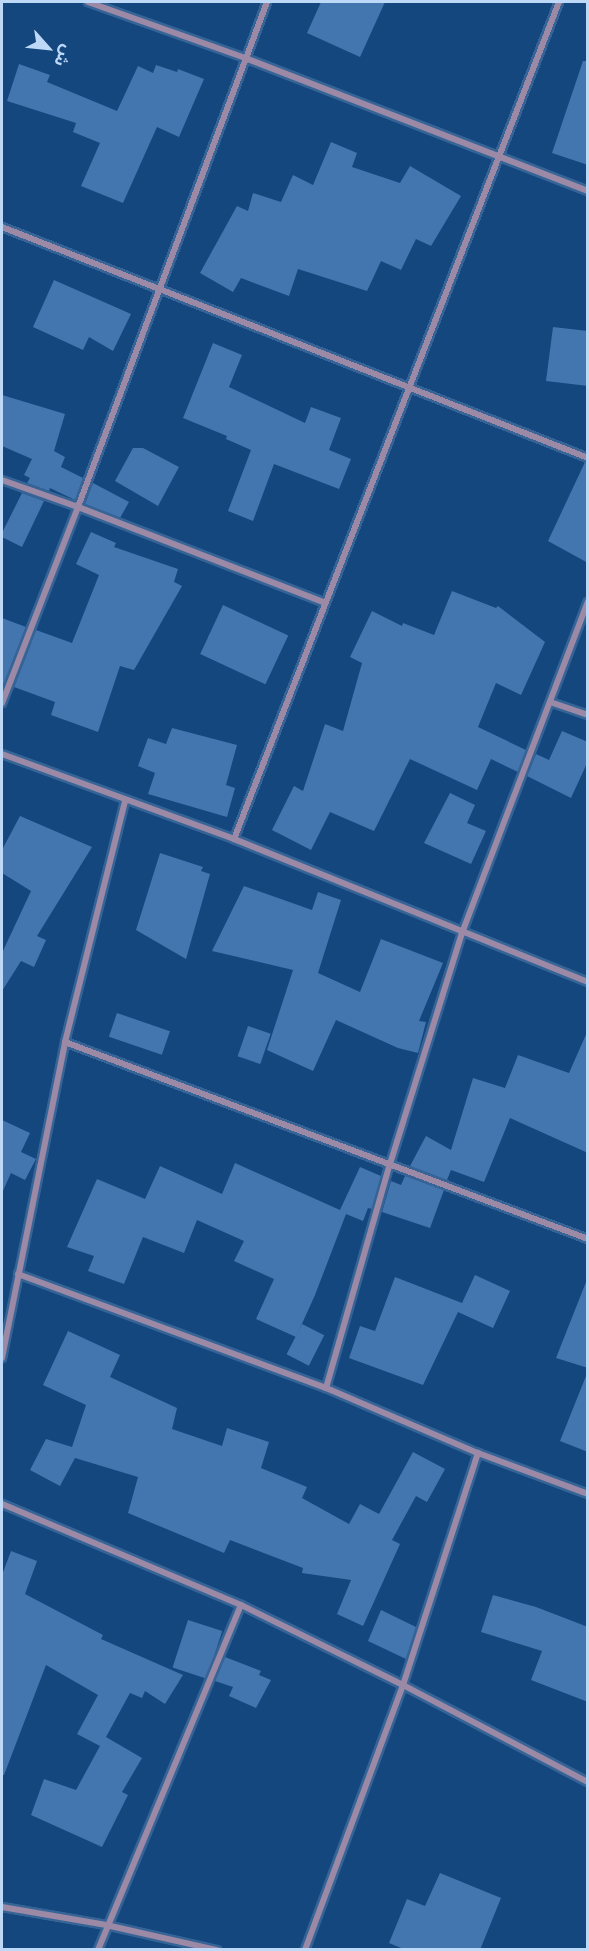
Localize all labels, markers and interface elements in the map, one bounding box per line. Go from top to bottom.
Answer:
north arrow [18,18,78,78]
text: ش [51,42,78,70]

